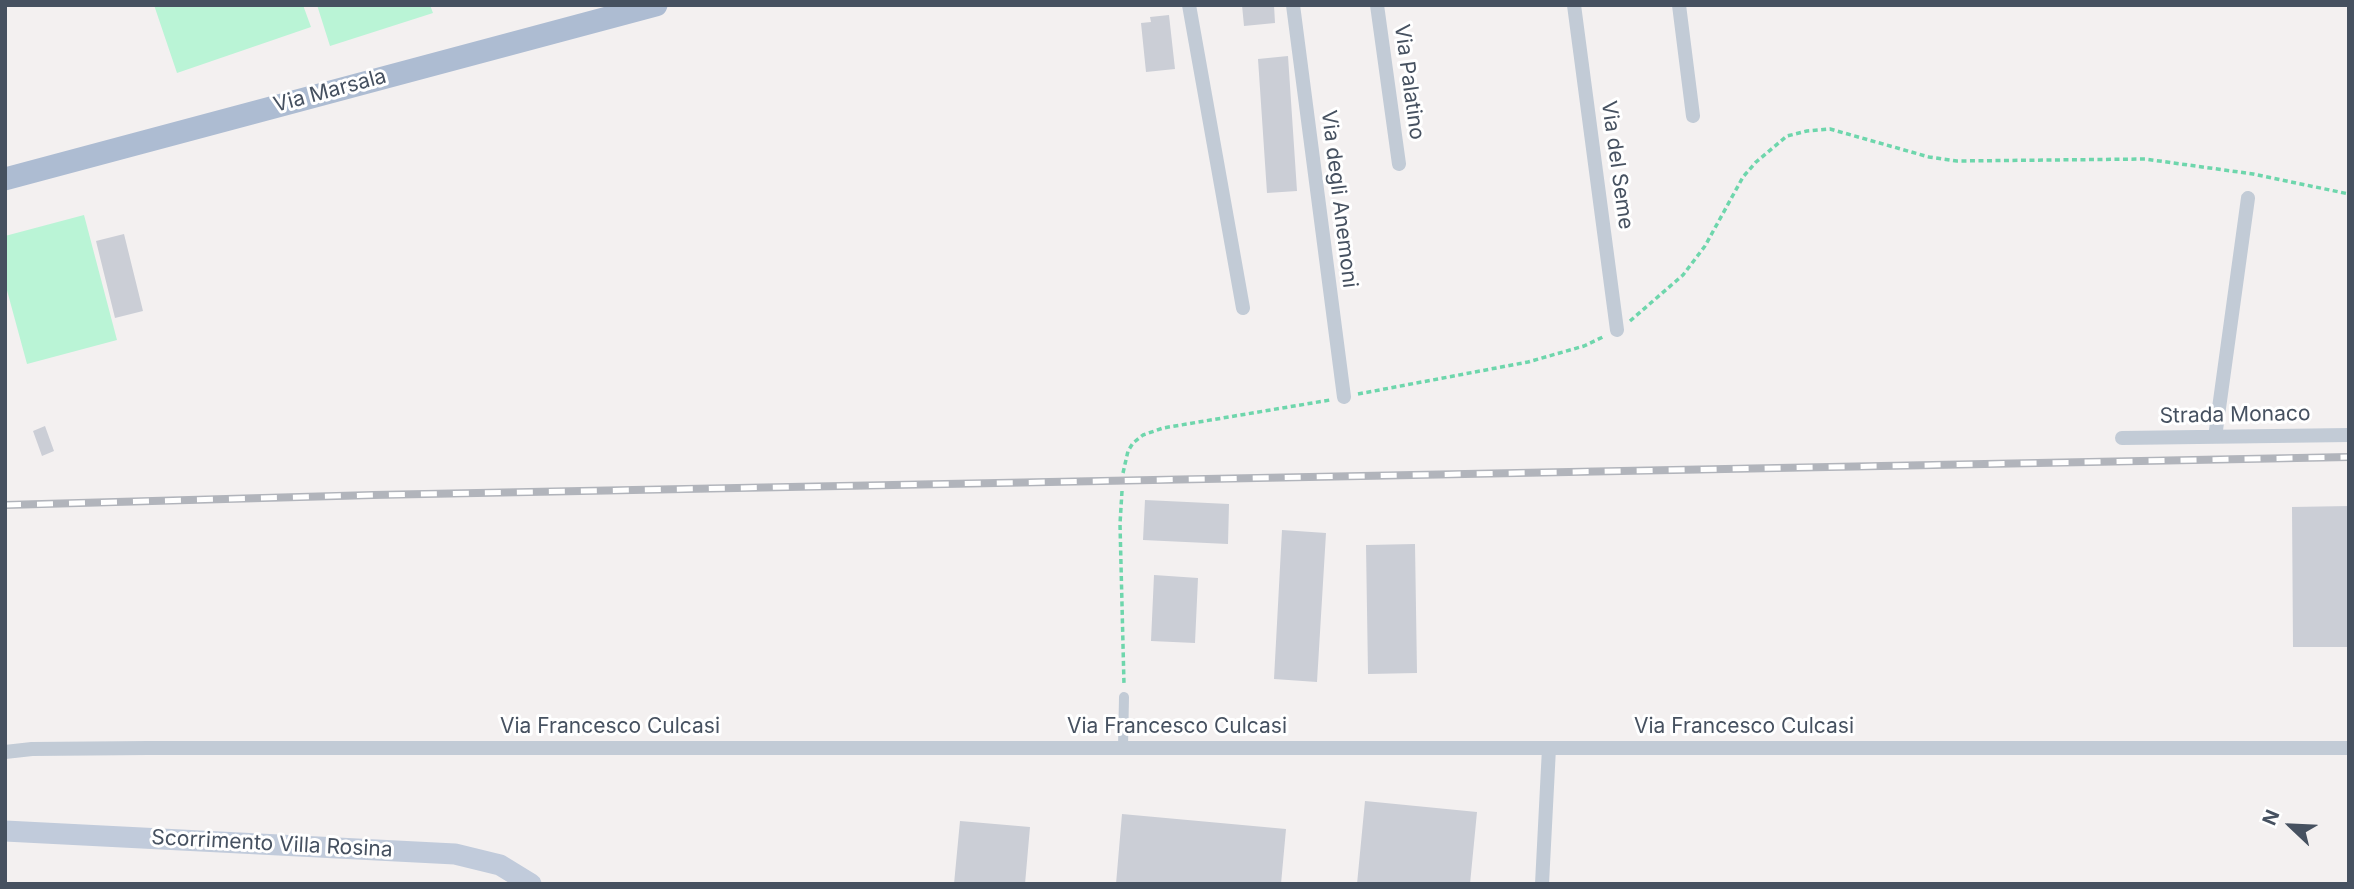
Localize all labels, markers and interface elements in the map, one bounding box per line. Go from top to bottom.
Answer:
street label: Via Palatino [1388,23,1430,141]
street label: Via Marsala [271,64,389,118]
street label: Via del Seme [1595,99,1639,231]
street label: Via degli Anemoni [1316,109,1362,289]
street label: Strada Monaco [2159,401,2311,429]
street label: Via Francesco Culcasi [500,714,720,740]
street label: Via Francesco Culcasi [1067,714,1287,740]
street label: Via Francesco Culcasi [1634,714,1854,740]
north arrow [2256,791,2326,861]
text: N [2258,806,2285,829]
street label: Scorrimento Villa Rosina [151,825,393,863]

